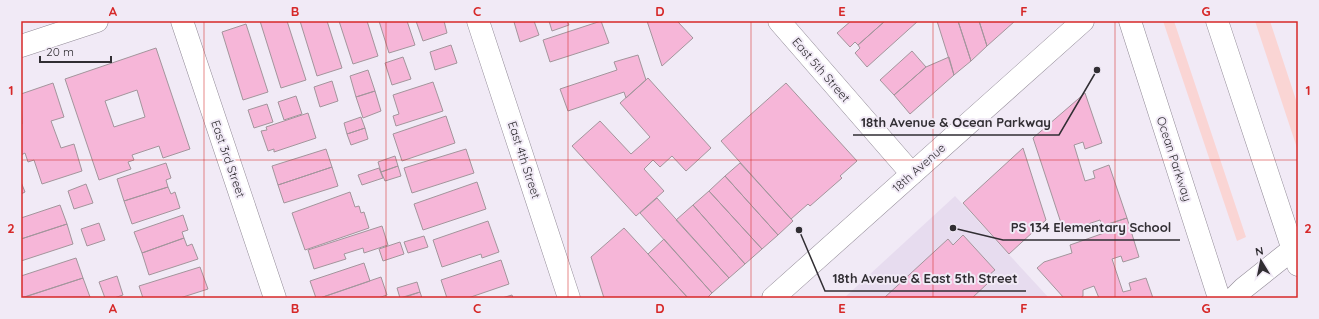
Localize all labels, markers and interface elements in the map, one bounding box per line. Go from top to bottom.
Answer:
text: A [109,3,118,19]
text: B [291,3,299,19]
text: C [473,3,481,19]
text: D [655,3,665,19]
text: E [838,3,846,19]
text: F [1020,3,1028,19]
text: G [1201,3,1211,19]
street label: East 5th Street [789,34,853,105]
scale bar [40,38,111,64]
text: 20 m [46,44,74,59]
text: 1 [8,82,14,98]
text: 1 [1305,82,1311,98]
callout: 18th Avenue & Ocean Parkway [853,110,1059,135]
text: 18th Avenue & Ocean Parkway [861,114,1051,130]
street label: Ocean Parkway [1154,114,1195,203]
street label: East 3rd Street [208,118,249,200]
street label: East 4th Street [505,119,544,200]
street label: 18th Avenue [889,140,948,195]
callout: PS 134 Elementary School [1003,215,1180,240]
text: PS 134 Elementary School [1011,219,1171,235]
text: 2 [7,220,15,236]
text: 2 [1304,220,1312,236]
north arrow [1241,241,1281,281]
text: N [1254,244,1264,259]
callout: 18th Avenue & East 5th Street [825,266,1026,291]
text: 18th Avenue & East 5th Street [832,270,1018,286]
text: A [109,300,118,316]
text: B [291,300,299,316]
text: C [473,300,481,316]
text: D [655,300,665,316]
text: E [838,300,846,316]
text: F [1020,300,1028,316]
text: G [1201,300,1211,316]

